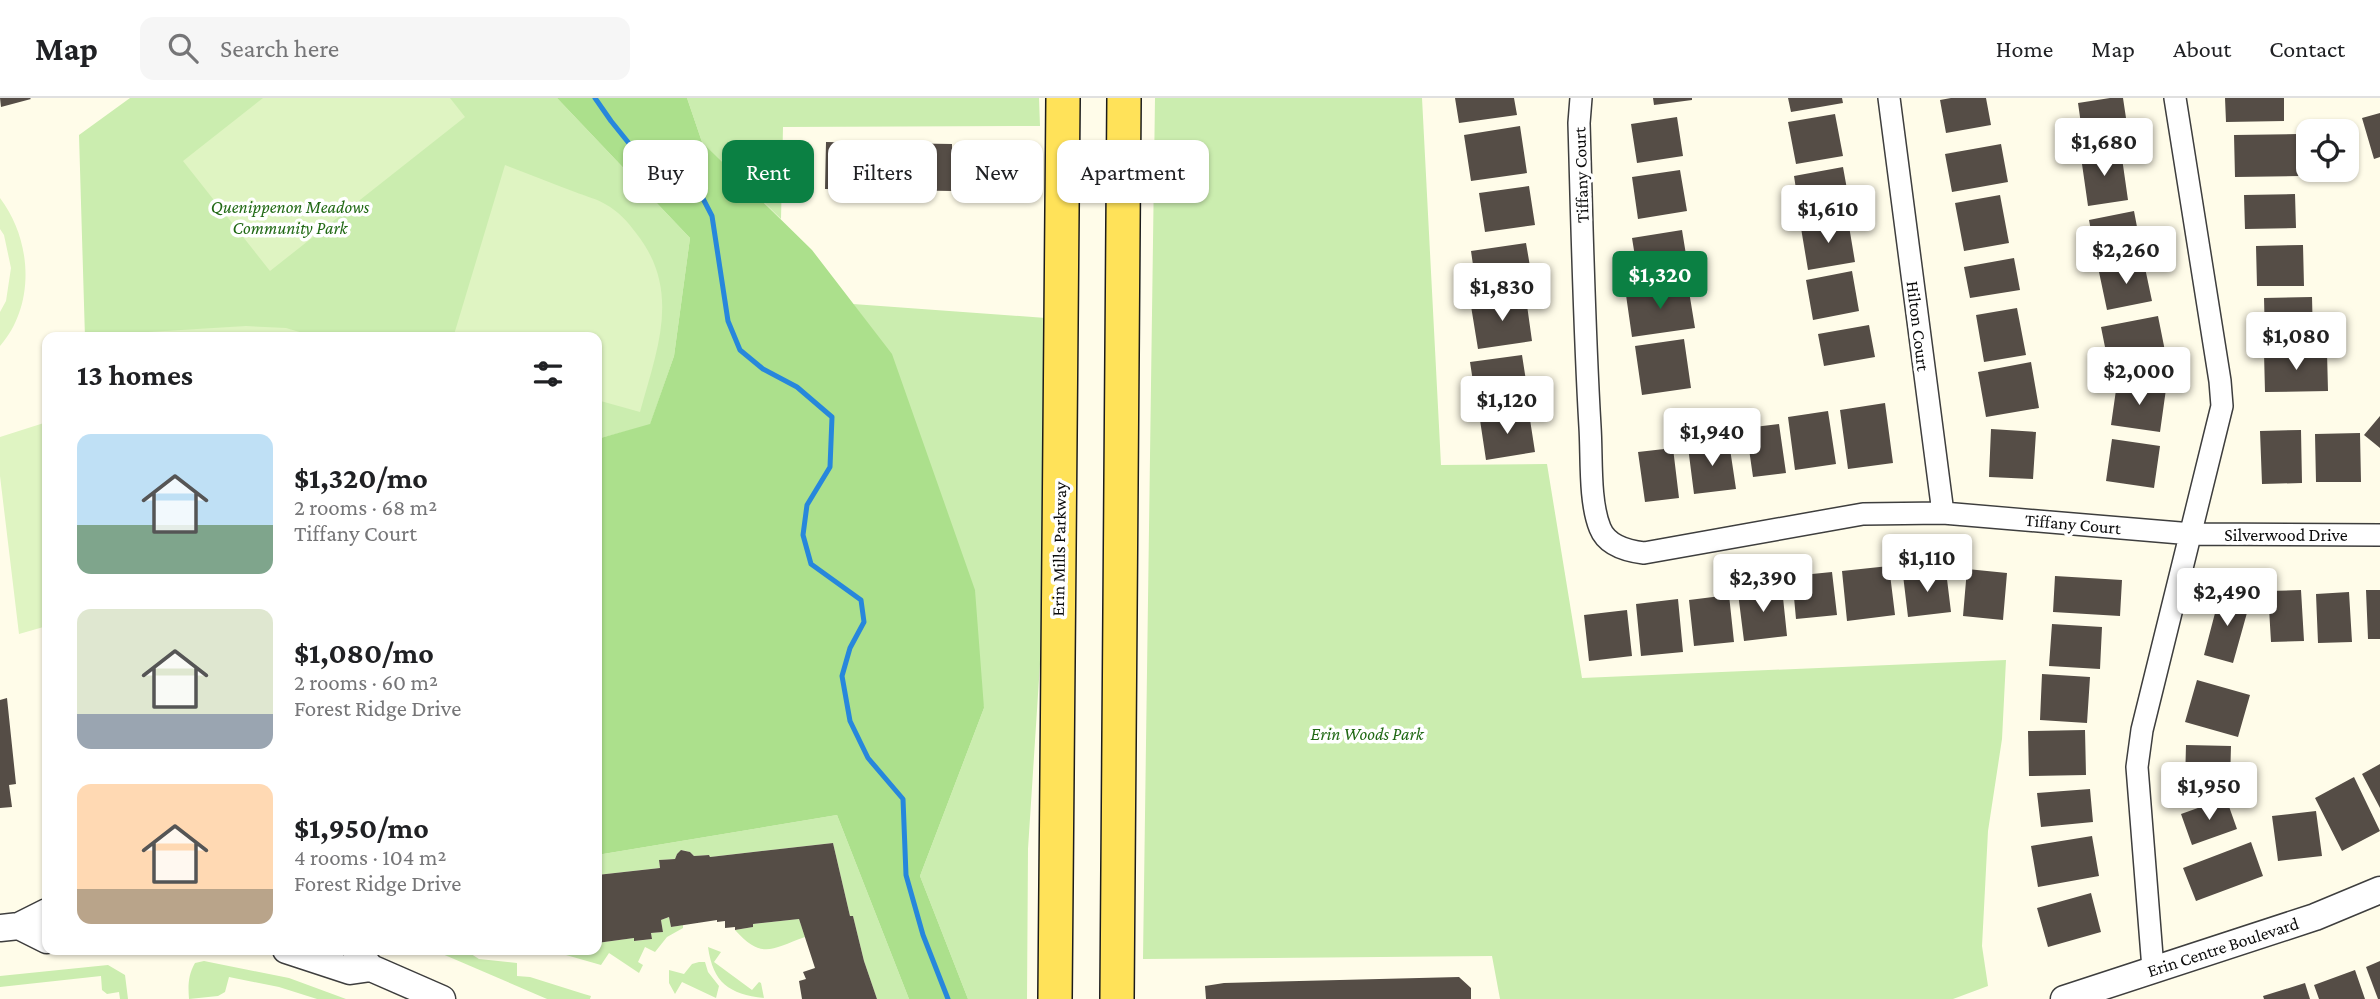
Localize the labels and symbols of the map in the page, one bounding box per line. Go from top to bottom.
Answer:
pin: $1,680 [2047,118,2161,178]
street label: Tiffany Court [1569,126,1593,223]
pin: $1,610 [1771,186,1885,245]
park label: Quenippenon Meadows Community Park [211,197,370,238]
pin: $2,260 [2069,226,2183,286]
pin: $1,320 [1603,252,1717,311]
pin: $1,830 [1445,264,1559,323]
street label: Hilton Court [1903,280,1934,373]
pin: $1,080 [2239,313,2353,372]
pin: $2,000 [2082,348,2196,407]
pin: $1,120 [1450,376,1564,436]
pin: $1,940 [1655,408,1769,468]
street label: Erin Mills Parkway [1048,481,1070,617]
street label: Tiffany Court [2024,510,2123,538]
street label: Silverwood Drive [2224,525,2348,545]
pin: $1,110 [1870,534,1984,594]
pin: $2,390 [1706,554,1820,614]
pin: $2,490 [2170,568,2284,628]
park label: Erin Woods Park [1310,724,1425,744]
pin: $1,950 [2152,762,2266,822]
street label: Erin Centre Boulevard [2145,913,2302,981]

